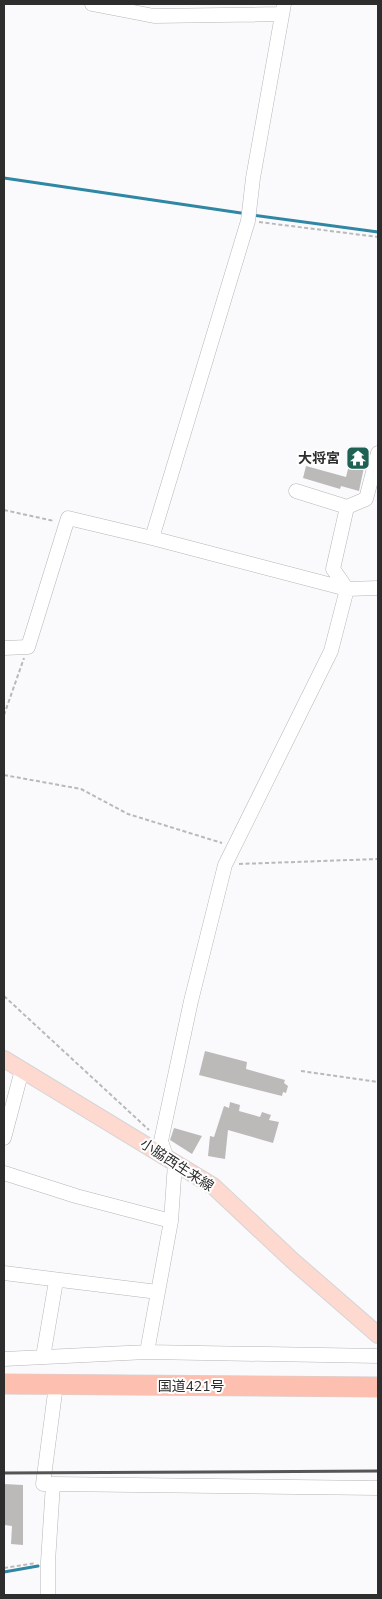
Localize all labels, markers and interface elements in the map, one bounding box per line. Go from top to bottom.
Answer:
temple icon: 大将宮 [345,445,371,471]
place label: 大将宮 [298,449,340,468]
street label: 小脇西生来線 [137,1134,217,1196]
street label: 国道421号 [157,1377,225,1396]

